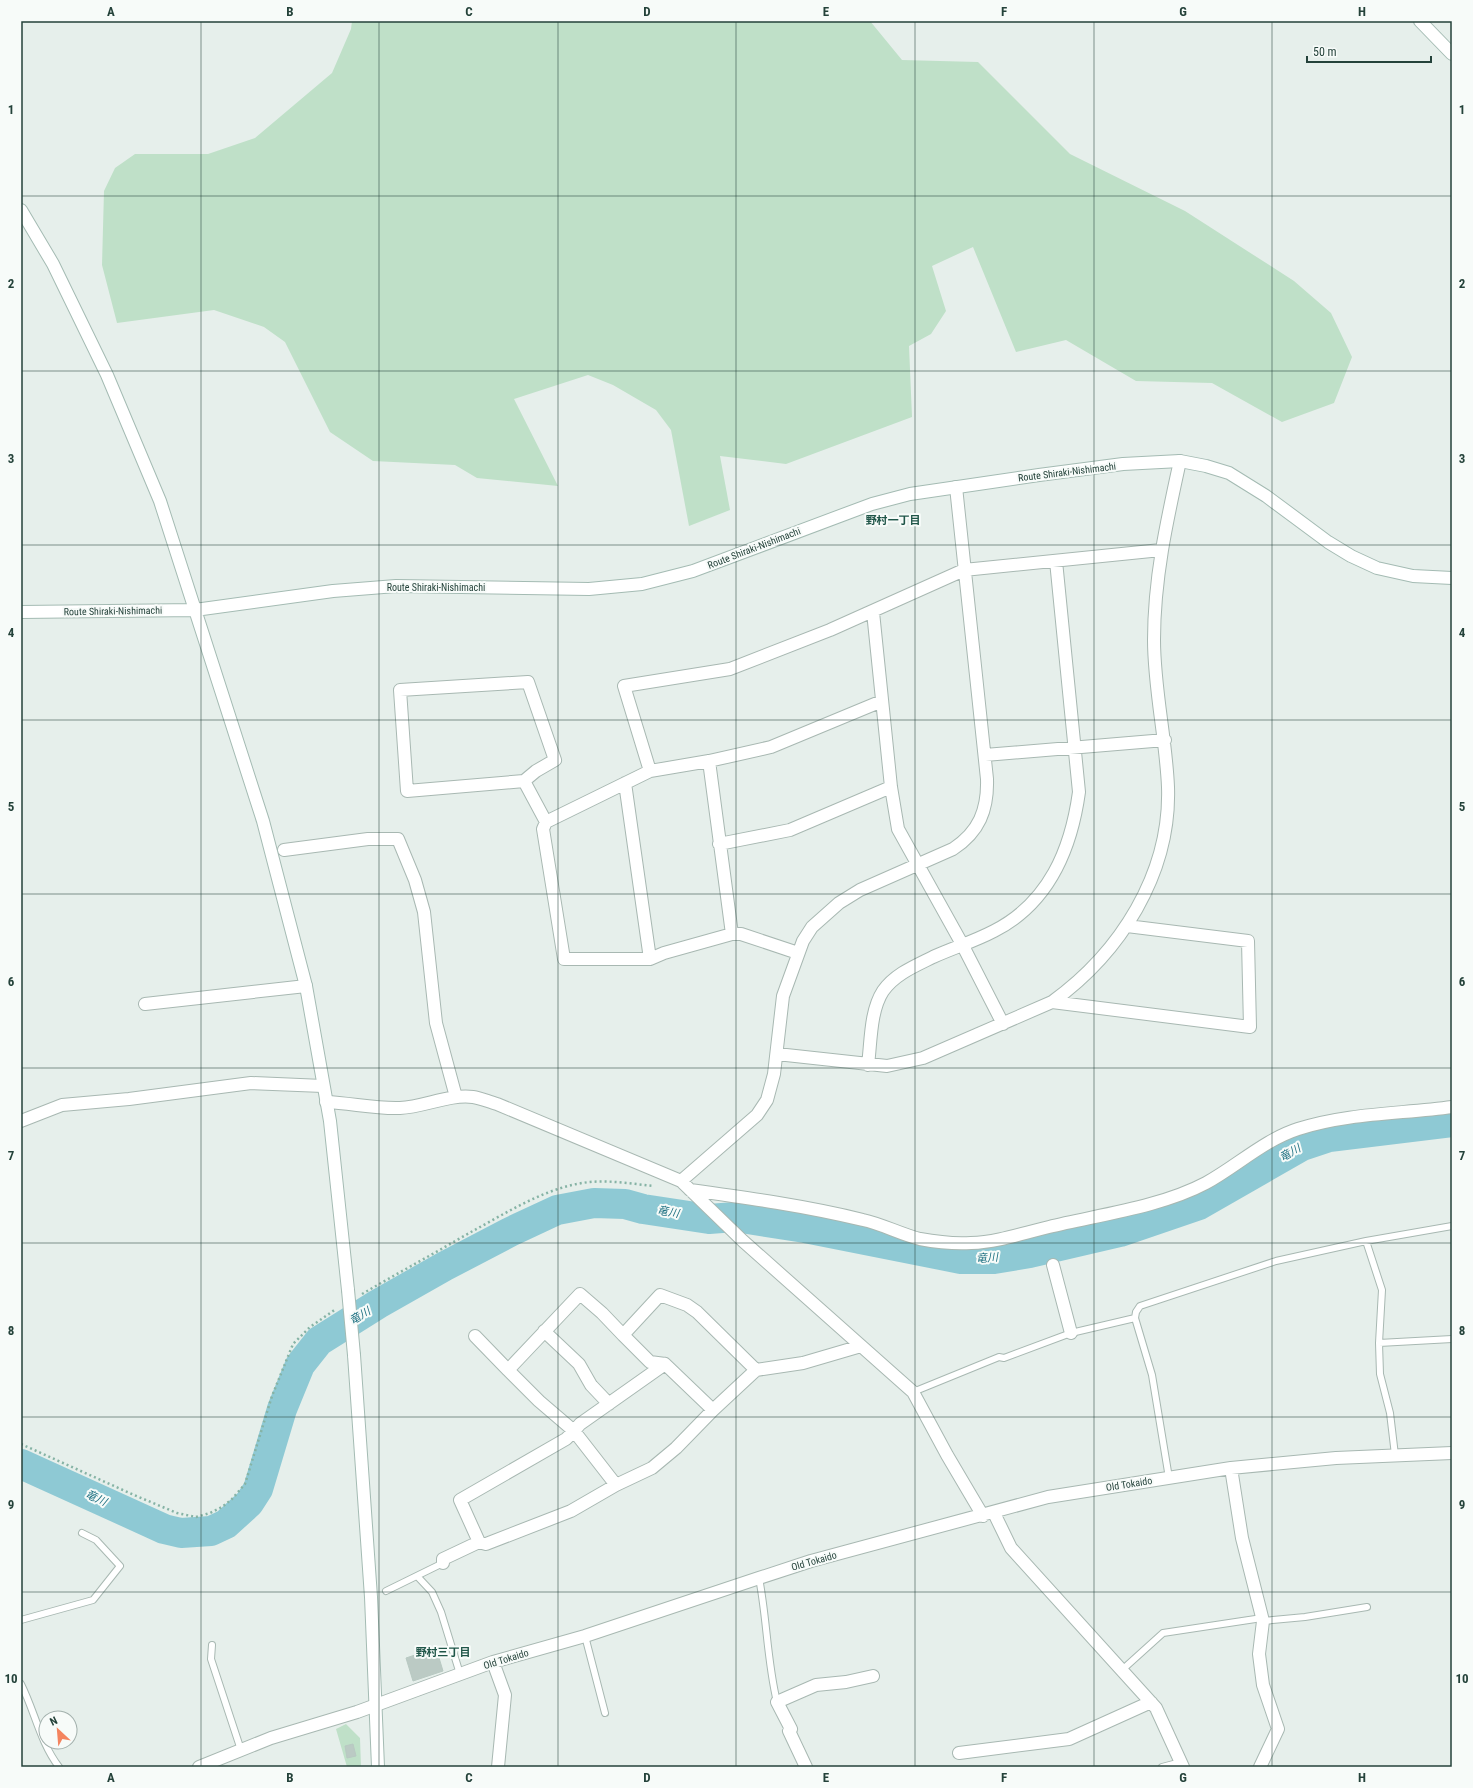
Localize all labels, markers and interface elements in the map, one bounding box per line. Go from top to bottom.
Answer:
text: A [107,4,115,19]
text: B [286,4,294,19]
text: C [465,4,473,19]
text: D [643,4,651,19]
text: E [823,4,830,19]
text: F [1001,4,1007,19]
text: G [1179,4,1187,19]
text: H [1358,4,1366,19]
scale bar [1307,38,1431,64]
text: 50 m [1313,45,1337,59]
text: 1 [8,102,14,117]
text: 1 [1459,102,1465,117]
text: 2 [8,276,15,291]
text: 2 [1459,276,1466,291]
text: 3 [8,451,14,466]
text: 3 [1459,451,1465,466]
street label: Route Shiraki-Nishimachi [1017,461,1117,483]
district label: 野村一丁目 [866,514,921,527]
street label: Route Shiraki-Nishimachi [706,525,802,571]
street label: Route Shiraki-Nishimachi [387,582,485,593]
street label: Route Shiraki-Nishimachi [64,605,162,617]
text: 4 [8,625,15,640]
text: 4 [1459,625,1466,640]
text: 5 [8,799,15,814]
text: 5 [1459,799,1466,814]
text: 6 [8,974,15,989]
text: 6 [1459,974,1466,989]
water label: 竜川 [1277,1141,1304,1164]
text: 7 [8,1148,15,1163]
text: 7 [1459,1148,1466,1163]
water label: 竜川 [656,1204,681,1220]
water label: 竜川 [976,1251,999,1265]
water label: 竜川 [347,1304,374,1327]
text: 8 [8,1323,14,1338]
text: 8 [1459,1323,1465,1338]
street label: Old Tokaido [1105,1475,1153,1493]
water label: 竜川 [83,1487,110,1509]
text: 9 [8,1497,14,1512]
text: 9 [1459,1497,1465,1512]
street label: Old Tokaido [790,1549,838,1573]
district label: 野村三丁目 [416,1646,471,1659]
street label: Old Tokaido [482,1647,530,1671]
text: 10 [4,1671,18,1686]
text: 10 [1455,1671,1469,1686]
north arrow [38,1710,78,1750]
text: N [48,1714,60,1729]
text: A [107,1770,115,1785]
text: B [286,1770,294,1785]
text: C [465,1770,473,1785]
text: D [643,1770,651,1785]
text: E [823,1770,830,1785]
text: F [1001,1770,1007,1785]
text: G [1179,1770,1187,1785]
text: H [1358,1770,1366,1785]

